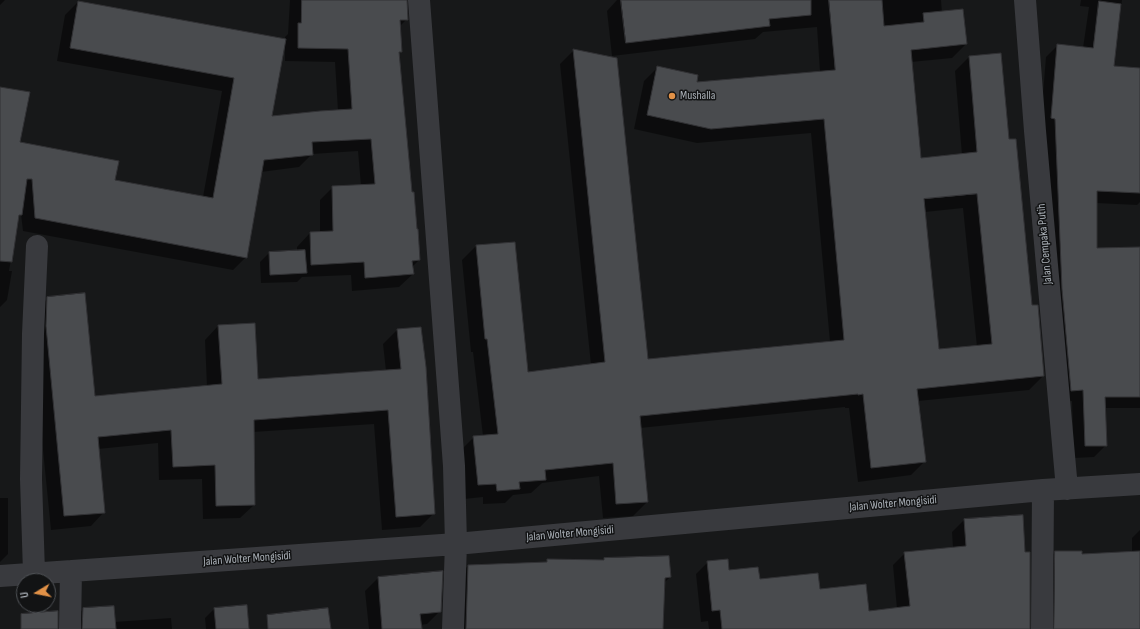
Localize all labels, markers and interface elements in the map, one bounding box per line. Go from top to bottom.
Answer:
place label: Mushalla [680,89,715,103]
marker: Mushalla [667,91,677,101]
street label: Jalan Cempaka Putih [1034,203,1056,285]
street label: Jalan Wolter Mongisidi [849,493,937,515]
street label: Jalan Wolter Mongisidi [526,523,614,545]
street label: Jalan Wolter Mongisidi [203,549,291,569]
north arrow [16,573,56,613]
text: U [18,591,32,599]

